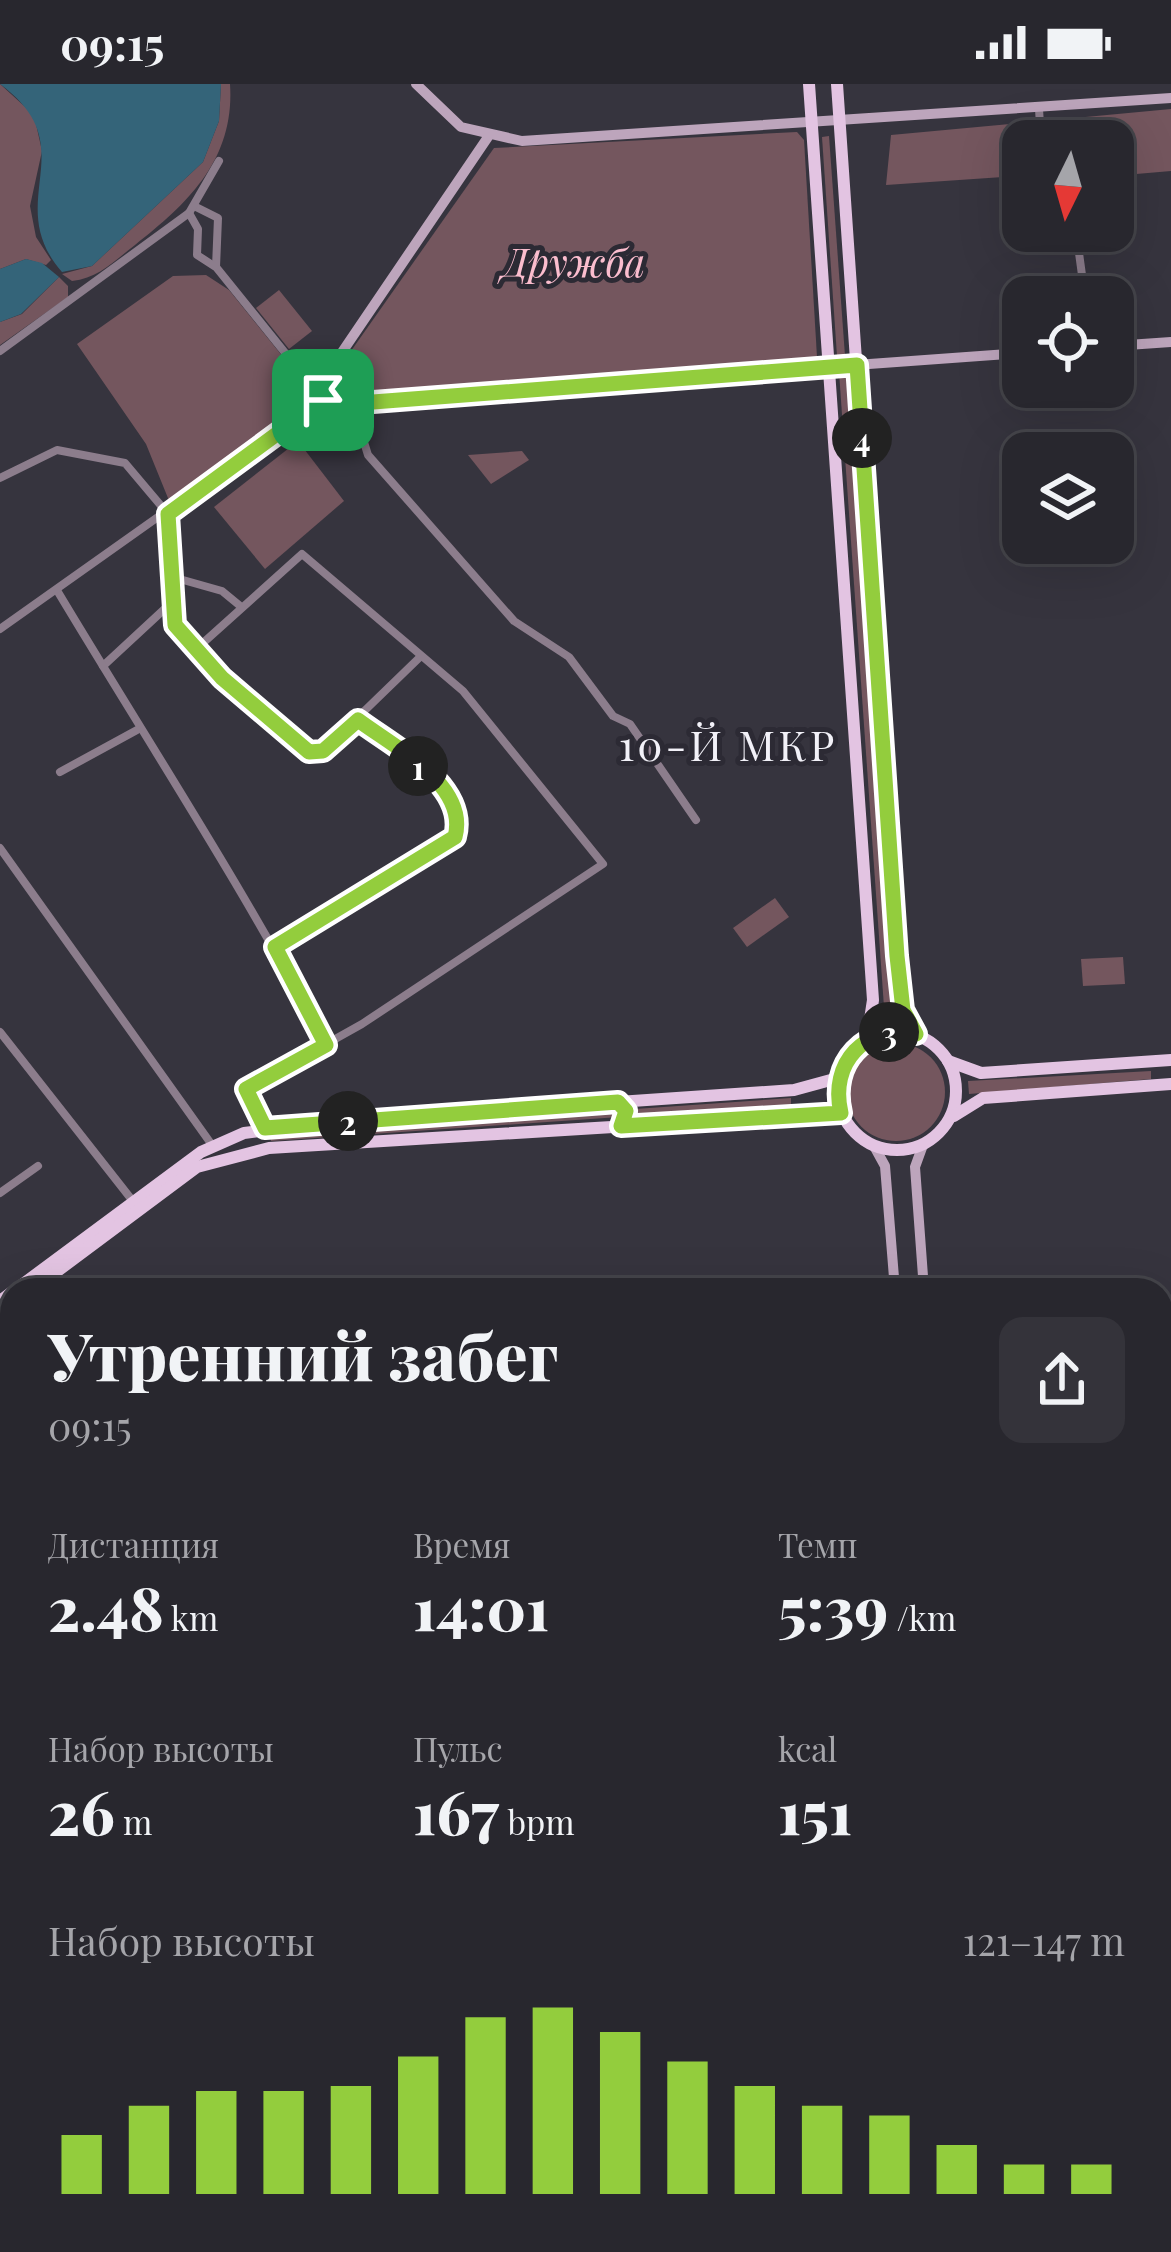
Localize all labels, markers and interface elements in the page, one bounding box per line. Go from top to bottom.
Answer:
text: 09:15 [60,12,164,72]
north arrow [1002,120,1134,252]
map controls [1002,120,1134,564]
park label: Дружба [497,235,645,287]
button: locate [1002,276,1134,408]
pin [272,349,374,451]
icon: arrive [290,367,356,433]
pin: 4 [832,408,892,468]
text: 4 [853,416,871,460]
button: layers [1002,432,1134,564]
district label: 10-Й МКР [619,716,837,772]
pin: 1 [388,736,448,796]
text: 1 [412,744,424,788]
pin: 3 [859,1002,919,1062]
text: 3 [881,1010,897,1054]
pin: 2 [318,1091,378,1151]
text: 2 [339,1099,357,1143]
text: Утренний забег [48,1310,559,1398]
button: share [999,1317,1125,1443]
text: 09:15 [48,1399,132,1451]
text: Дистанция [48,1522,219,1566]
text: Время [413,1522,510,1566]
text: Темп [778,1522,857,1566]
text: 2.48 [48,1566,164,1646]
text: 14:01 [413,1566,549,1646]
text: 5:39 [778,1566,888,1646]
text: km [164,1595,218,1639]
text: /km [888,1595,956,1639]
text: Набор высоты [48,1726,274,1770]
text: Пульс [413,1726,502,1770]
text: kcal [778,1726,837,1770]
text: 26 [48,1770,115,1850]
text: 167 [413,1770,499,1850]
text: 151 [778,1770,852,1850]
text: m [115,1799,152,1843]
text: bpm [499,1799,574,1843]
text: Набор высоты [48,1914,315,1966]
text: 121–147 m [963,1914,1125,1966]

